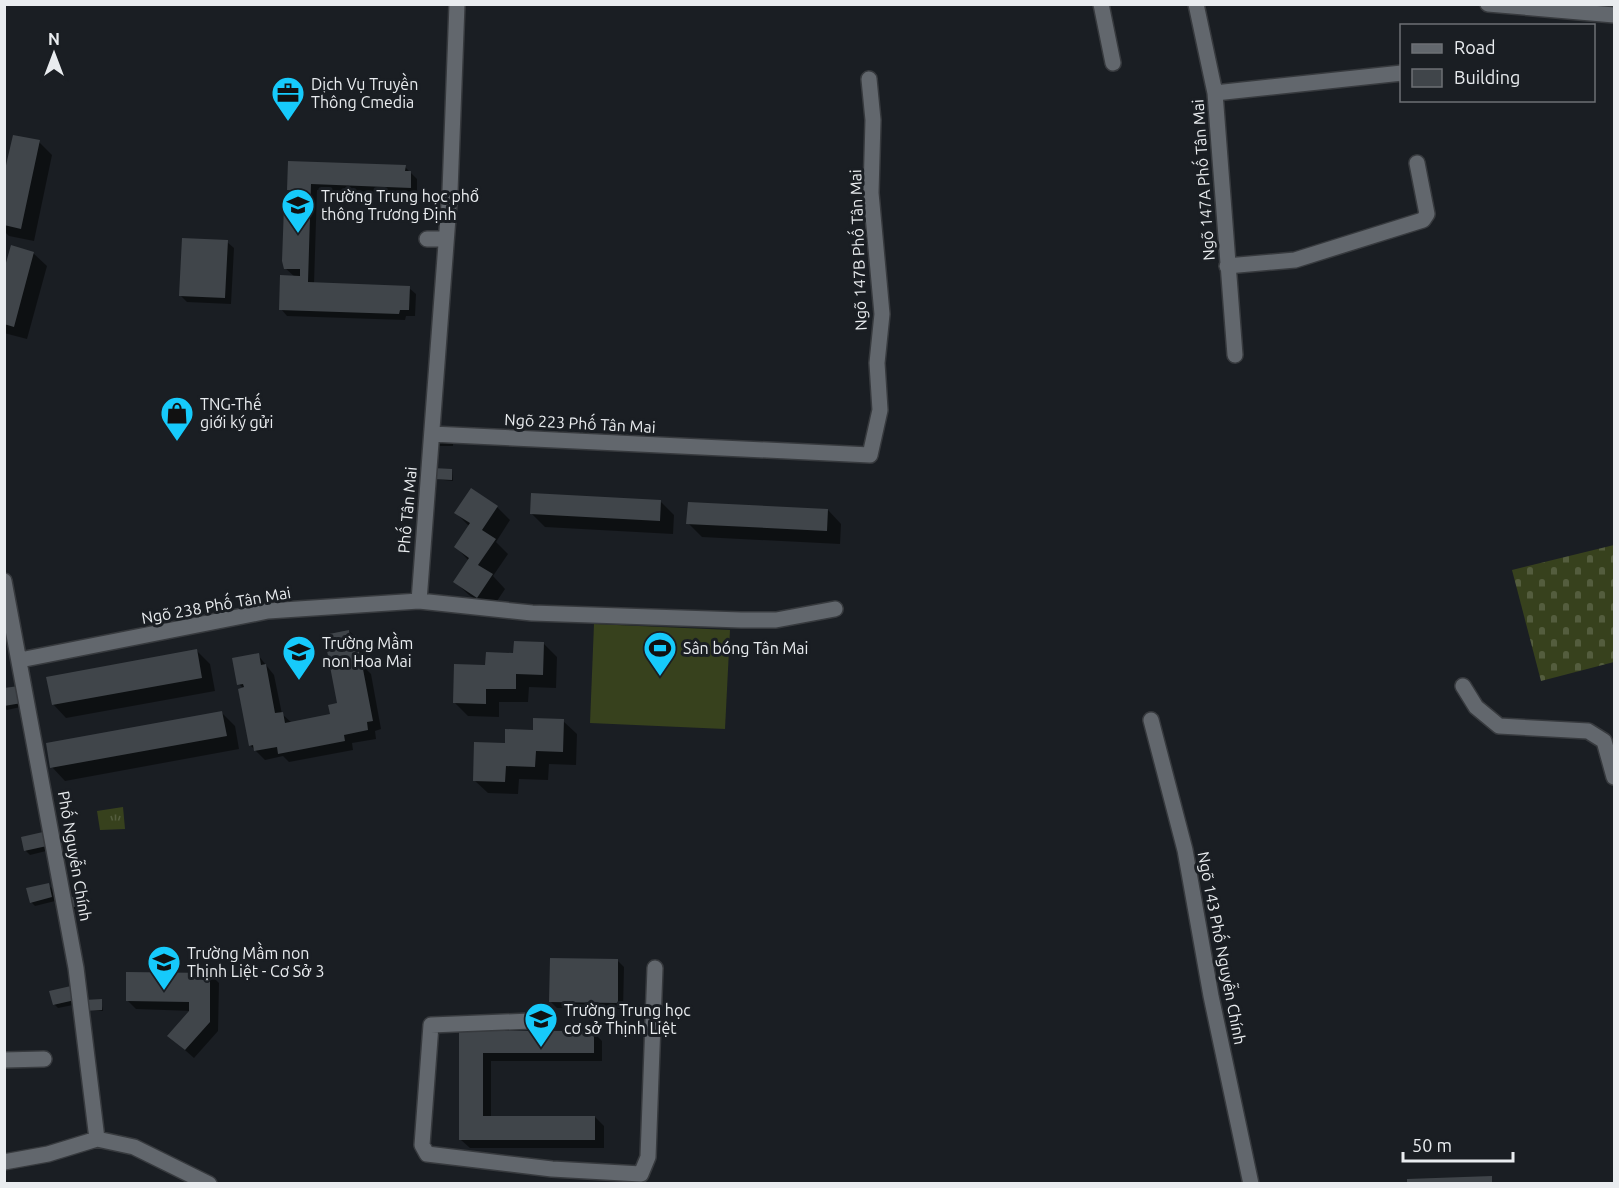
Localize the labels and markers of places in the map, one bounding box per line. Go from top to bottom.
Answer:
place label: Dịch Vụ Truyền Thông Cmedia [311,72,418,111]
office icon: Dịch Vụ Truyền Thông Cmedia [270,75,306,122]
school or university icon: Trường Trung học phổ thông Trương Định [280,187,316,234]
place label: Trường Trung học phổ thông Trương Định [321,187,479,223]
place label: TNG-Thế giới ký gửi [200,392,273,431]
shop icon: TNG-Thế giới ký gửi [159,395,195,442]
sports icon: Sân bóng Tân Mai [642,630,678,677]
place label: Trường Mầm non Hoa Mai [322,631,413,670]
school or university icon: Trường Mầm non Hoa Mai [281,634,317,681]
place label: Sân bóng Tân Mai [683,639,808,657]
place label: Trường Mầm non Thịnh Liệt - Cơ Sở 3 [187,941,324,980]
school or university icon: Trường Mầm non Thịnh Liệt - Cơ Sở 3 [146,944,182,991]
school or university icon: Trường Trung học cơ sở Thịnh Liệt [523,1001,559,1048]
place label: Trường Trung học cơ sở Thịnh Liệt [564,1001,691,1037]

